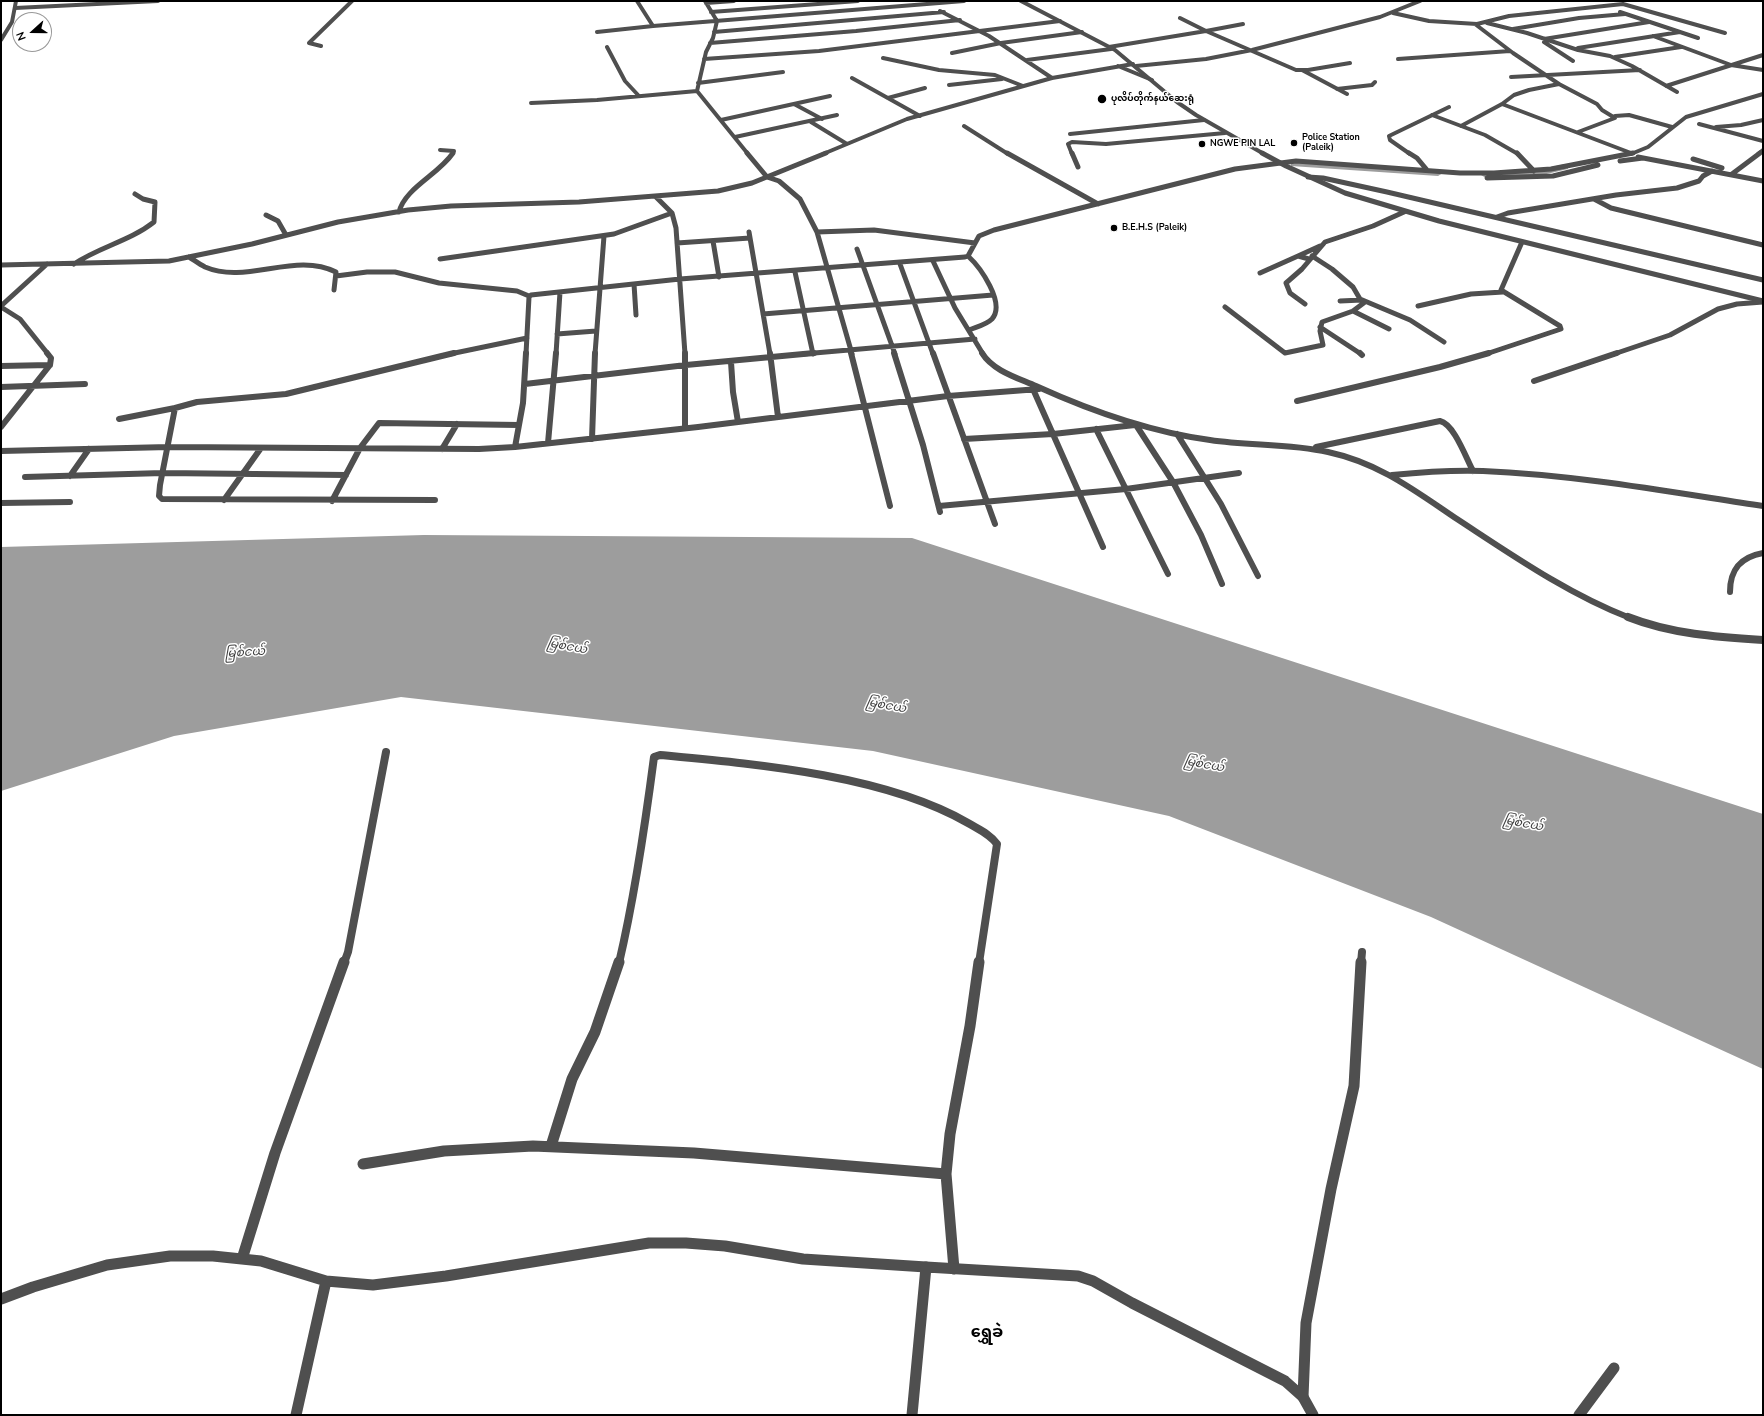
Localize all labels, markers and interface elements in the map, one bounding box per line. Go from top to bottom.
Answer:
north arrow [12,12,52,52]
text: N [13,30,30,43]
marker: ပုလိပ်တိုက်နယ်ဆေးရုံ [1096,93,1108,105]
place label: ပုလိပ်တိုက်နယ်ဆေးရုံ [1111,94,1194,104]
place label: Police Station (Paleik) [1302,133,1360,154]
marker: Police Station (Paleik) [1289,138,1299,148]
marker: NGWE PIN LAL [1197,139,1207,149]
place label: NGWE PIN LAL [1210,139,1275,149]
marker: B.E.H.S (Paleik) [1109,223,1119,233]
place label: B.E.H.S (Paleik) [1122,223,1187,233]
water label: မြစ်ငယ် [546,636,588,658]
water label: မြစ်ငယ် [224,644,266,662]
water label: မြစ်ငယ် [865,695,907,717]
water label: မြစ်ငယ် [1183,754,1225,776]
water label: မြစ်ငယ် [1502,813,1544,835]
district label: ရွှေခဲ [971,1323,1003,1343]

